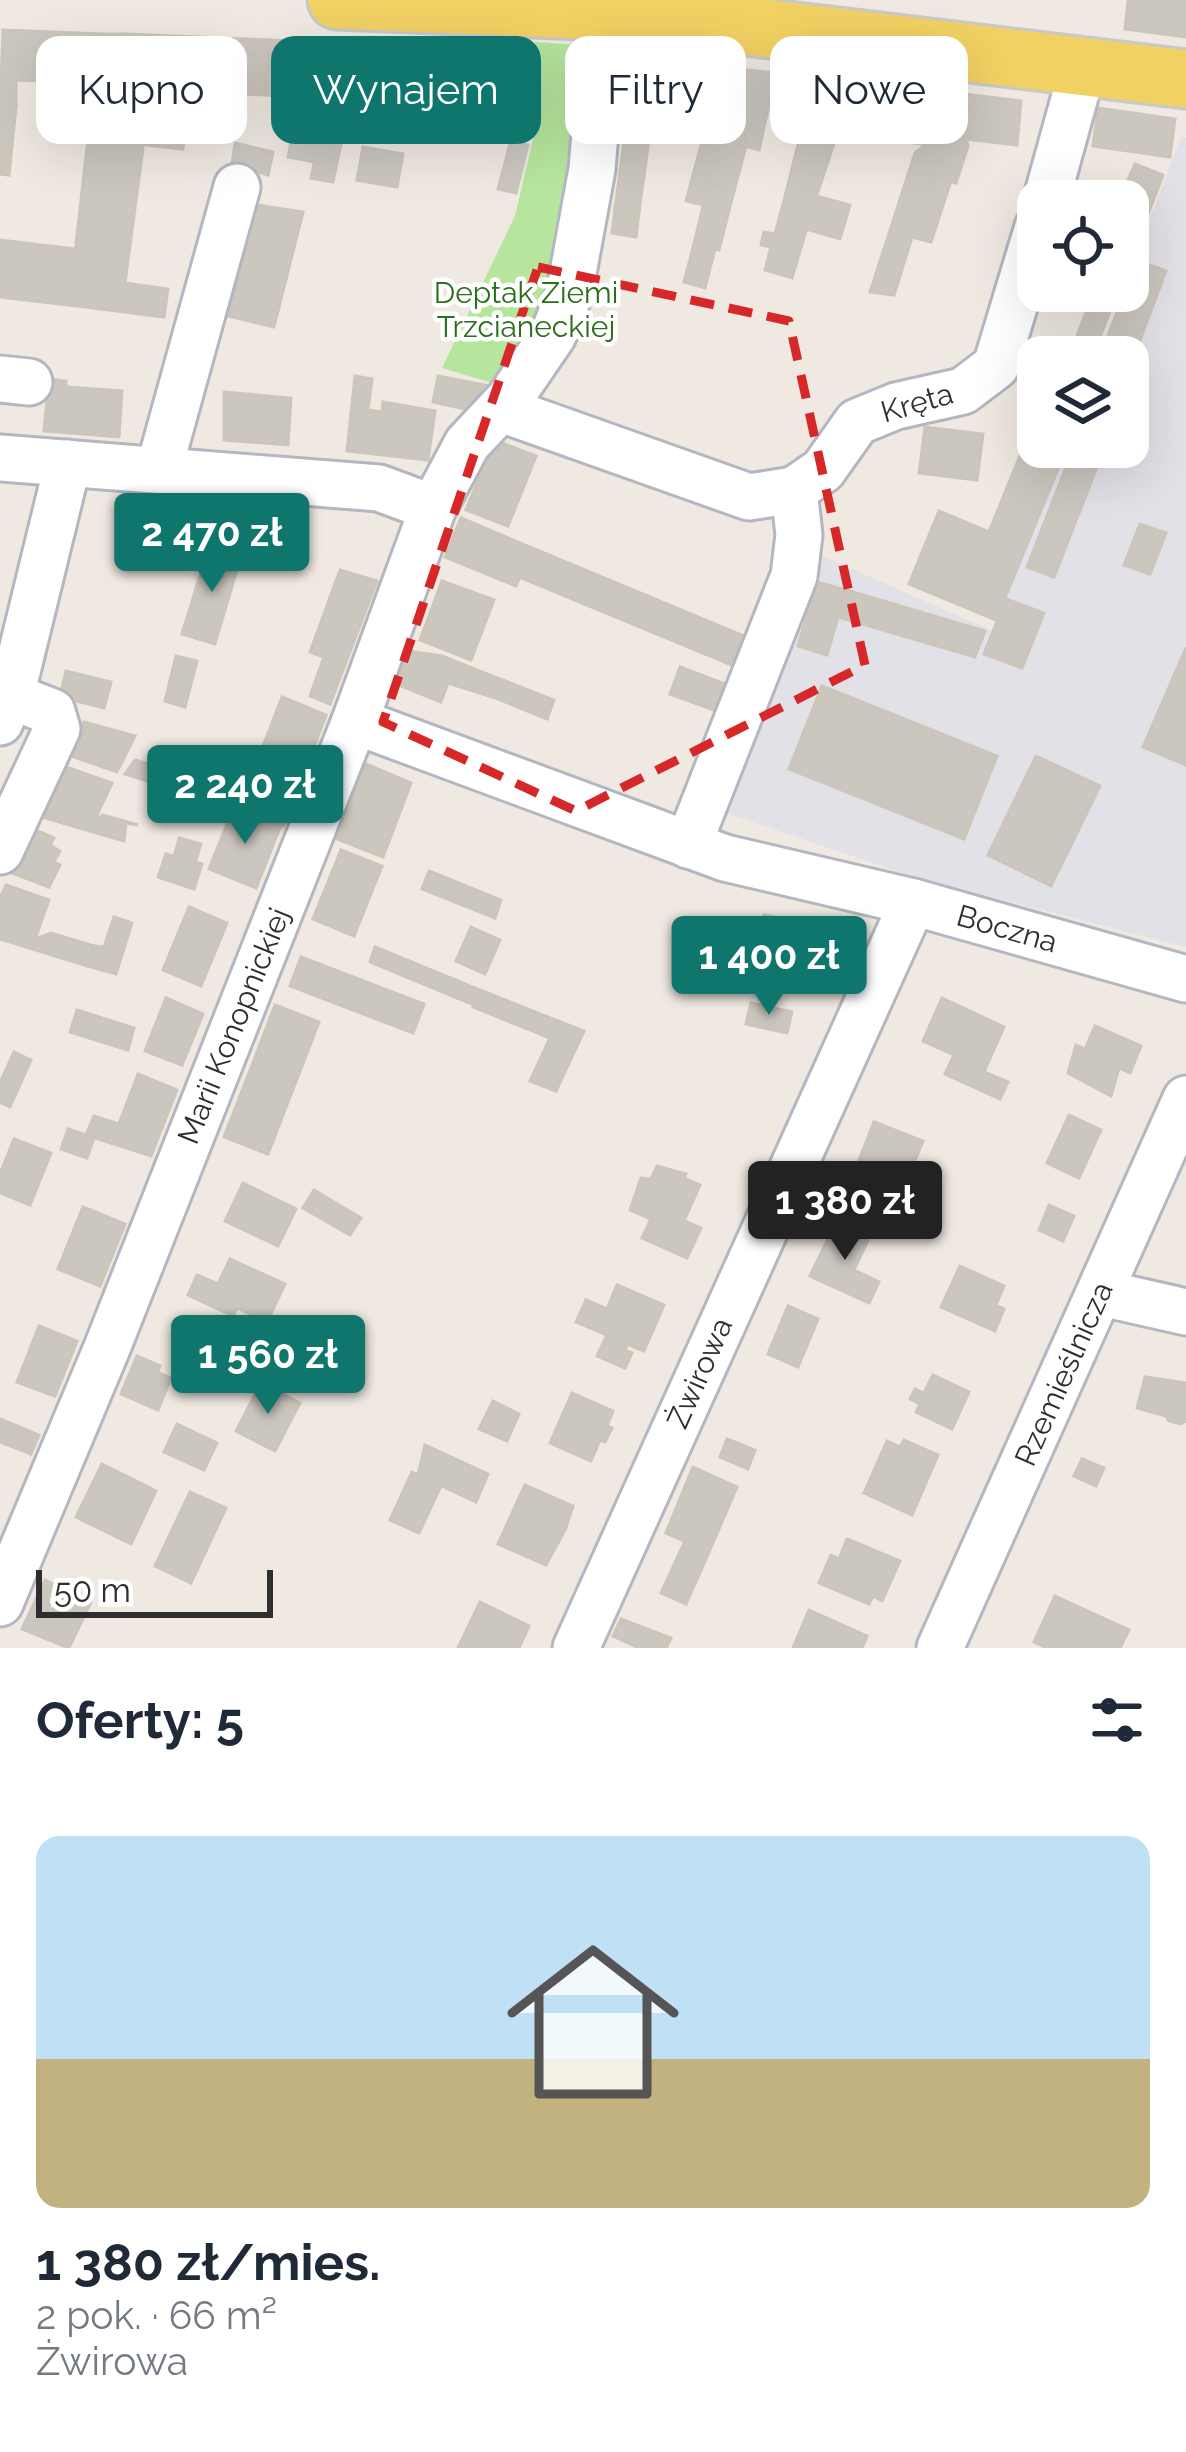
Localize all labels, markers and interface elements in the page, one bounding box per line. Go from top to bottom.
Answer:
chip: Kupno [36,36,247,144]
chip: Wynajem [271,36,541,144]
chip: Filtry [565,36,746,144]
chip: Nowe [770,36,968,144]
map controls [1017,180,1149,468]
button: locate [1017,180,1149,312]
park label: Deptak Ziemi Trzcianeckiej [434,275,618,344]
button: layers [1017,336,1149,468]
street label: Kręta [877,376,957,429]
pin: 2 470 zł [88,493,336,595]
text: 2 470 zł [141,509,283,555]
pin: 2 240 zł [121,745,369,847]
text: 2 240 zł [174,761,316,807]
street label: Boczna [953,898,1061,960]
street label: Marii Konopnickiej [170,903,297,1149]
pin: 1 400 zł [645,916,893,1018]
text: 1 400 zł [699,932,839,978]
pin: 1 380 zł [721,1161,969,1263]
text: 1 380 zł [775,1177,915,1223]
street label: Rzemieślnicza [1007,1276,1120,1471]
street label: Żwirowa [660,1312,739,1433]
pin: 1 560 zł [144,1315,392,1417]
text: 1 560 zł [198,1331,338,1377]
scale bar [36,1564,273,1617]
text: 50 m [54,1571,131,1610]
icon: filters [1084,1687,1150,1753]
text: Oferty: 5 [36,1690,244,1750]
icon: home [485,1914,701,2130]
text: 1 380 zł/mies. [36,2232,381,2292]
text: 2 pok. · 66 m² [36,2292,277,2338]
text: Żwirowa [36,2338,188,2384]

